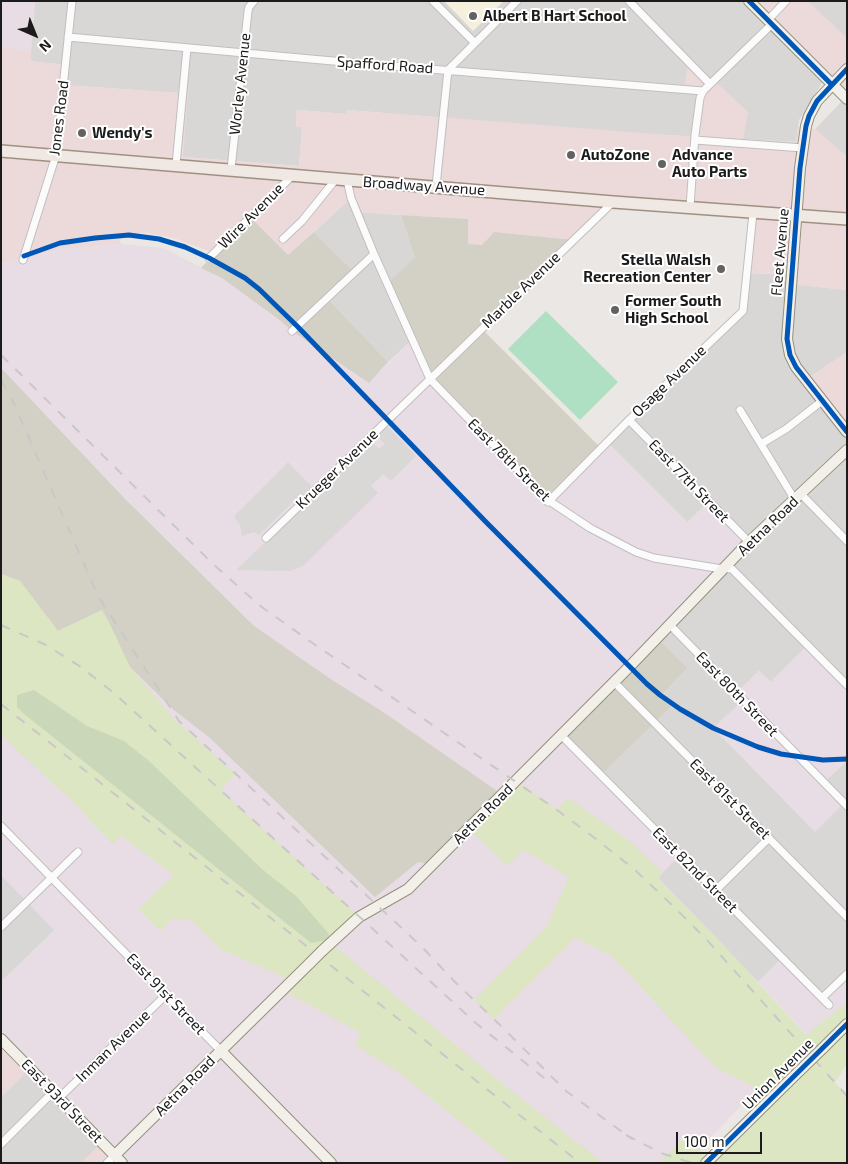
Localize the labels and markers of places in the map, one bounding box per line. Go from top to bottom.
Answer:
place label: Albert B Hart School [483,7,626,25]
marker: Albert B Hart School [467,10,479,22]
place label: Wendy's [92,124,152,142]
marker: Wendy's [76,127,88,139]
place label: AutoZone [581,146,650,164]
place label: Advance Auto Parts [672,146,747,181]
marker: AutoZone [565,149,577,161]
marker: Advance Auto Parts [656,158,668,170]
place label: Stella Walsh Recreation Center [583,251,711,286]
marker: Stella Walsh Recreation Center [715,263,727,275]
place label: Former South High School [625,292,721,327]
marker: Former South High School [609,304,621,316]

